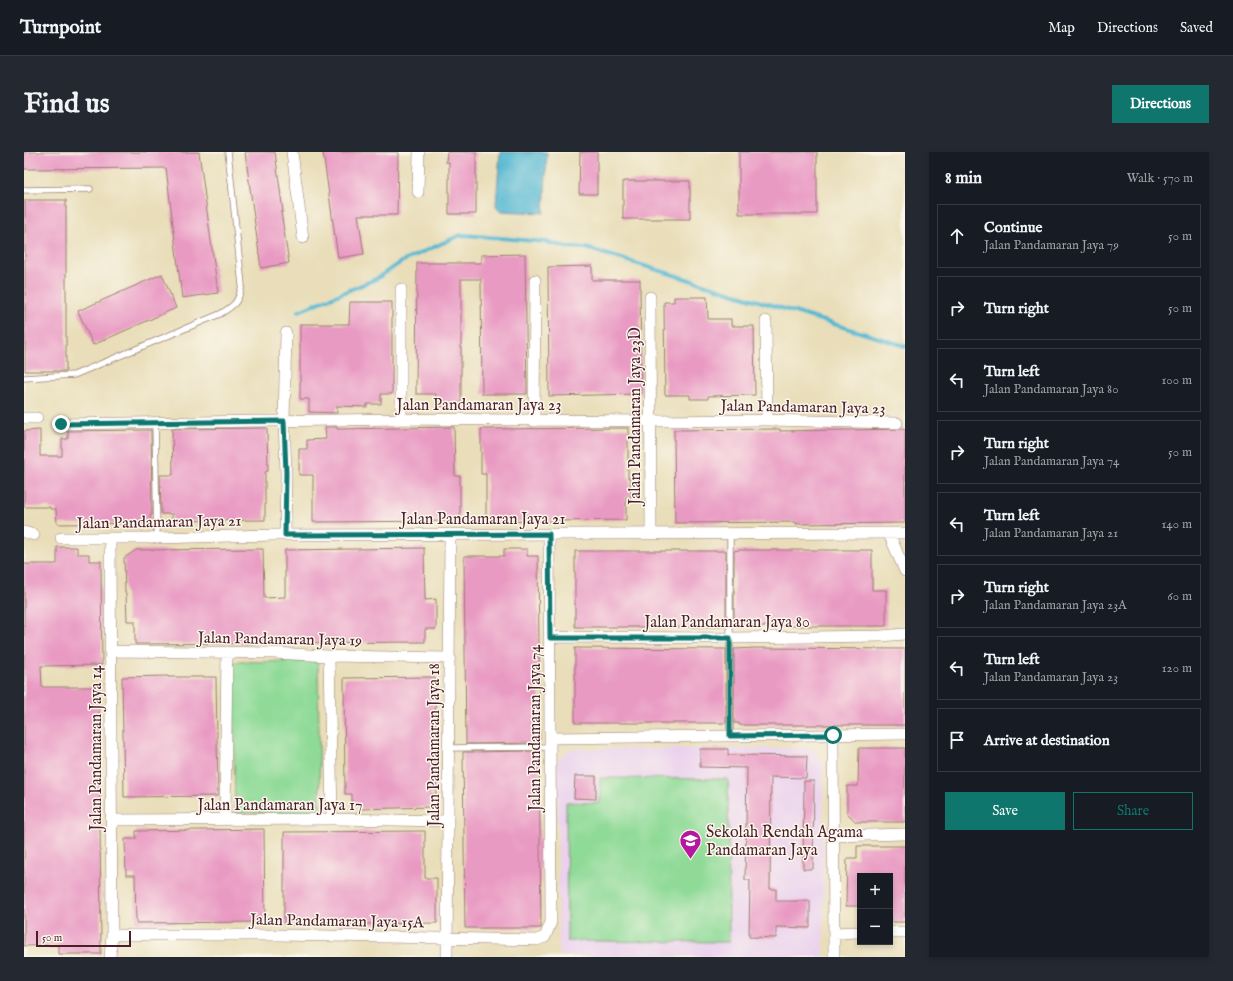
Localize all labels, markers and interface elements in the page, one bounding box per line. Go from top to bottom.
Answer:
text: Turnpoint [20,16,101,40]
text: Map [1048,19,1075,37]
text: Directions [1097,19,1158,37]
text: Saved [1180,19,1213,37]
button: Directions [1112,85,1209,123]
text: Find us [24,87,110,122]
text: 8 min [945,168,982,189]
text: Walk · 570 m [1127,170,1193,187]
text: Continue [984,218,1042,237]
icon: ahead [946,225,968,247]
text: 50 m [1168,228,1192,245]
text: Jalan Pandamaran Jaya 79 [984,237,1119,254]
icon: right [946,297,968,319]
text: Turn right [984,299,1049,318]
text: 50 m [1168,300,1192,317]
street label: Jalan Pandamaran Jaya 23D [626,327,646,507]
text: Turn left [984,362,1040,381]
icon: left [946,369,968,391]
text: 100 m [1162,372,1192,389]
text: Jalan Pandamaran Jaya 80 [984,381,1119,398]
street label: Jalan Pandamaran Jaya 23 [395,396,561,416]
street label: Jalan Pandamaran Jaya 23 [718,397,886,419]
route end [52,415,70,433]
text: Turn right [984,434,1049,453]
icon: right [946,441,968,463]
text: 50 m [1168,444,1192,461]
text: Jalan Pandamaran Jaya 74 [984,453,1119,470]
text: Turn left [984,506,1040,525]
street label: Jalan Pandamaran Jaya 21 [399,510,566,530]
street label: Jalan Pandamaran Jaya 21 [74,512,242,534]
icon: left [946,513,968,535]
text: 140 m [1162,516,1192,533]
text: Jalan Pandamaran Jaya 21 [984,525,1118,542]
text: Turn right [984,578,1049,597]
icon: right [946,585,968,607]
text: 60 m [1167,588,1192,605]
text: Jalan Pandamaran Jaya 23A [984,597,1127,614]
street label: Jalan Pandamaran Jaya 80 [642,613,810,633]
street label: Jalan Pandamaran Jaya 19 [196,629,362,651]
street label: Jalan Pandamaran Jaya 74 [526,644,546,813]
text: Turn left [984,650,1040,669]
icon: left [946,657,968,679]
text: 120 m [1162,660,1192,677]
street label: Jalan Pandamaran Jaya 18 [425,663,445,829]
street label: Jalan Pandamaran Jaya 14 [87,665,107,833]
text: Jalan Pandamaran Jaya 23 [984,669,1118,686]
route start [824,726,842,744]
icon: arrive [946,729,968,751]
text: Arrive at destination [984,731,1110,750]
button: Save [945,792,1065,830]
button: Share [1073,792,1193,830]
street label: Jalan Pandamaran Jaya 17 [196,796,362,816]
place label: Sekolah Rendah Agama Pandamaran Jaya [706,823,863,861]
school or university icon: Sekolah Rendah Agama Pandamaran Jaya [678,827,704,860]
map controls [857,873,893,945]
button: + [857,873,893,909]
button: − [857,909,893,945]
street label: Jalan Pandamaran Jaya 15A [248,910,425,934]
scale bar [36,929,131,948]
text: 50 m [42,931,62,945]

